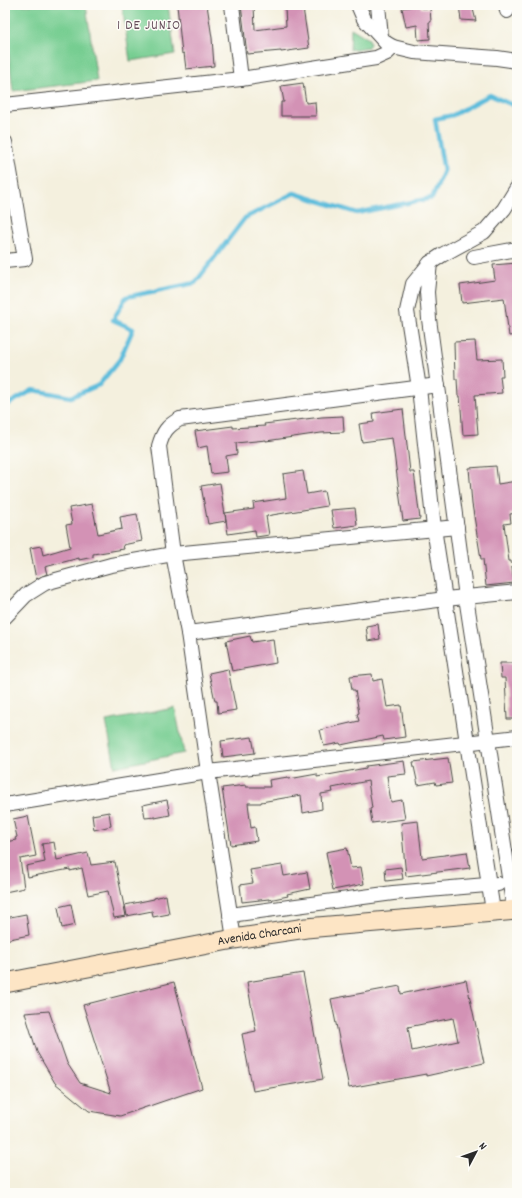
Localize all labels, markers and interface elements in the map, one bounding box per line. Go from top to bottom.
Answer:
district label: 1 DE JUNIO [117,16,181,36]
street label: Avenida Charcani [216,919,304,951]
north arrow [456,1132,496,1172]
text: N [474,1139,490,1154]

